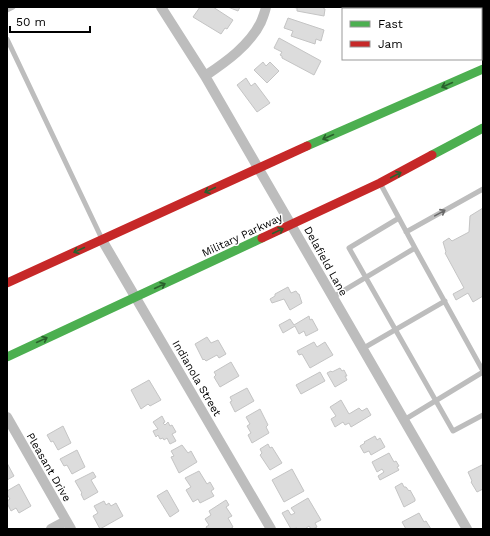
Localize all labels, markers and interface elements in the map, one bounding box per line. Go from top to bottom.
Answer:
scale bar [10,8,90,34]
legend [342,8,482,60]
text: 50 m [16,15,46,29]
text: Fast [378,17,403,31]
text: Jam [378,37,403,51]
one-way arrow [442,82,454,90]
one-way arrow [323,134,335,142]
one-way arrow [389,171,401,179]
one-way arrow [204,187,216,194]
one-way arrow [434,208,446,216]
street label: Military Parkway [200,211,285,260]
street label: Delafield Lane [301,224,350,298]
one-way arrow [272,227,284,234]
one-way arrow [73,247,85,254]
one-way arrow [154,282,166,289]
one-way arrow [36,336,48,344]
street label: Indianola Street [170,338,224,419]
street label: Pleasant Drive [24,431,73,504]

